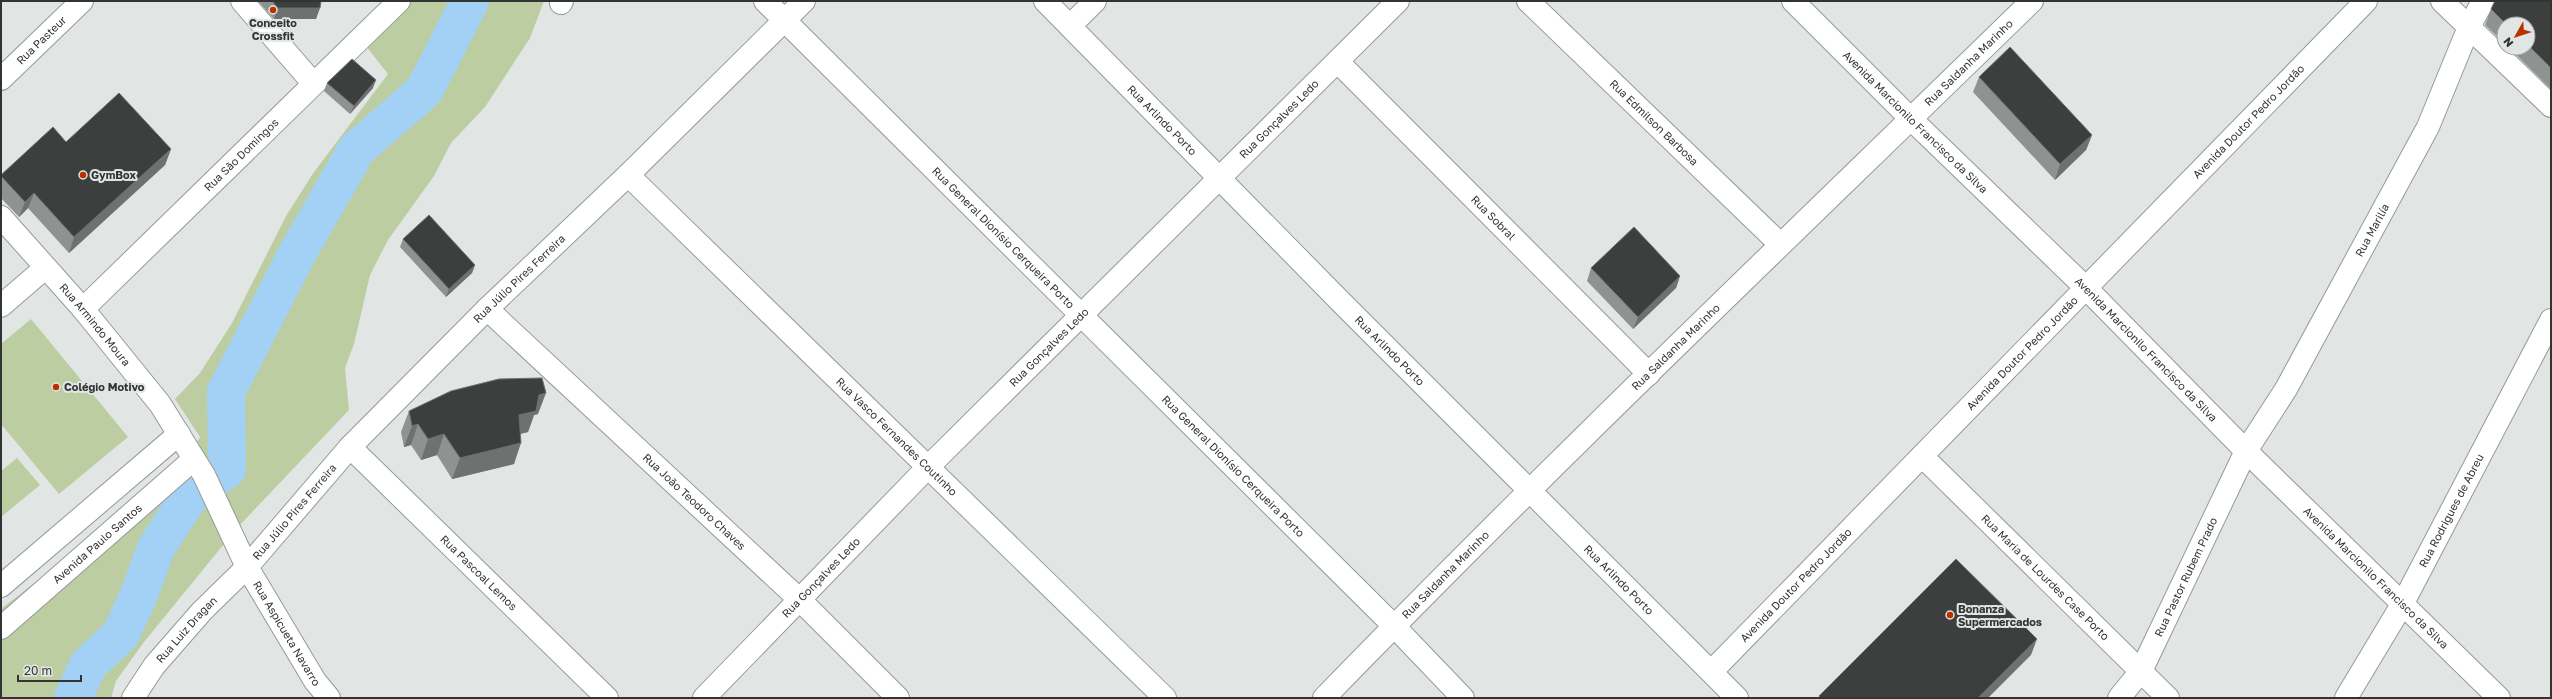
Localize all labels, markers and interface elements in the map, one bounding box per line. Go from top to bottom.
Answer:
marker: Conceito Crossfit [268,5,278,15]
street label: Rua Pasteur [13,12,69,67]
place label: Conceito Crossfit [249,16,297,42]
street label: Rua Saldanha Marinho [1921,16,2015,108]
north arrow [2496,16,2536,56]
text: N [2500,35,2516,50]
street label: Avenida Marcionilo Francisco da Silva [1841,48,1991,195]
street label: Avenida Doutor Pedro Jordão [2190,61,2307,181]
street label: Rua Gonçalves Ledo [1236,76,1321,161]
street label: Rua Edmilson Barbosa [1607,77,1701,168]
street label: Rua Arlindo Porto [1125,82,1200,158]
street label: Rua São Domingos [201,115,281,193]
street label: Rua General Dionísio Cerqueira Porto [930,164,1078,311]
place label: GymBox [91,168,136,181]
marker: GymBox [78,170,88,180]
street label: Rua Sobral [1469,193,1519,243]
street label: Rua Marilía [2352,201,2391,259]
street label: Rua Júlio Pires Ferreira [470,231,567,325]
street label: Avenida Marcionilo Francisco da Silva [2073,274,2220,424]
street label: Rua Armindo Moura [57,281,133,368]
street label: Avenida Doutor Pedro Jordão [1963,293,2080,413]
street label: Rua Saldanha Marinho [1629,300,1723,392]
street label: Rua Gonçalves Ledo [1006,304,1091,389]
street label: Rua Arlindo Porto [1352,313,1428,388]
street label: Rua Vasco Fernandes Coutinho [834,374,961,498]
place label: Colégio Motivo [64,380,145,393]
marker: Colégio Motivo [51,382,61,392]
street label: Rua General Dionísio Cerqueira Porto [1160,392,1308,540]
street label: Rua João Teodoro Chaves [641,450,749,552]
street label: Rua Rodrigues de Abreu [2416,451,2486,570]
street label: Rua Júlio Pires Ferreira [249,461,339,562]
street label: Avenida Paulo Santos [50,501,144,586]
street label: Avenida Marcionilo Francisco da Silva [2301,504,2451,651]
street label: Rua Maria de Lourdes Case Porto [1979,511,2113,643]
street label: Rua Pastor Rubem Prado [2151,515,2220,639]
street label: Avenida Doutor Pedro Jordão [1737,525,1854,644]
street label: Rua Saldanha Marinho [1399,528,1492,621]
street label: Rua Pascoal Lemos [438,532,520,613]
street label: Rua Gonçalves Ledo [779,534,863,620]
street label: Rua Arlindo Porto [1582,542,1657,617]
street label: Rua Aspicueta Navarro [251,578,324,689]
street label: Rua Luiz Dragan [153,593,219,665]
place label: Bonanza Supermercados [1958,602,2042,628]
marker: Bonanza Supermercados [1945,610,1955,620]
scale bar [18,657,81,683]
text: 20 m [24,663,52,678]

